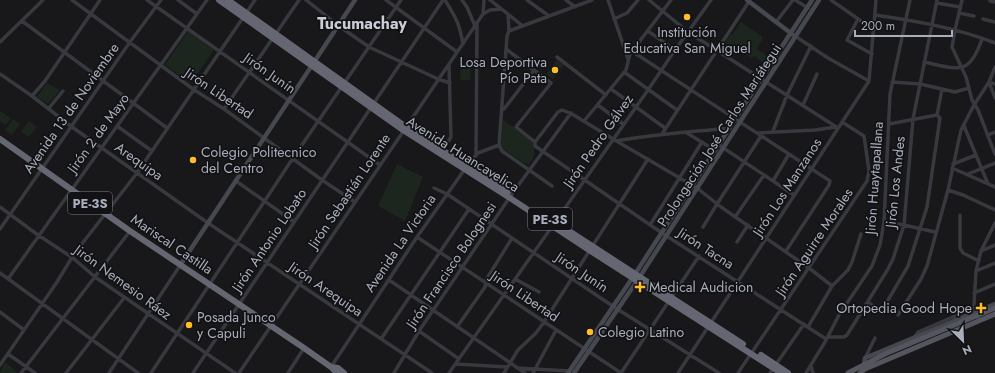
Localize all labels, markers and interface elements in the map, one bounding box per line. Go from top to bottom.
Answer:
district label: Tucumachay [317,12,407,35]
marker: Institución Educativa San Miguel [682,12,692,22]
scale bar [855,12,952,38]
text: 200 m [861,17,895,35]
place label: Institución Educativa San Miguel [623,22,751,58]
street label: Avenida 13 de Noviembre [18,39,124,177]
street label: Prolongación José Carlos Mariátegui [652,39,786,231]
street label: Jirón Junín [238,46,300,98]
place label: Losa Deportiva Pío Pata [459,52,547,88]
street label: Jirón Libertad [179,62,257,123]
marker: Losa Deportiva Pío Pata [550,65,560,75]
street label: Jirón 2 de Mayo [61,89,134,179]
street label: Jirón Pedro Gálvez [557,90,638,193]
street label: Avenida Huancavelica [403,111,523,197]
street label: Jirón Huaytapallana [860,121,888,237]
street label: Jirón Sebastián Lorente [302,129,395,254]
street label: Jirón Los Manzanos [747,134,827,242]
street label: Jirón Los Andes [880,135,910,231]
street label: Arequipa [111,137,167,185]
place label: Colegio Politecnico del Centro [201,142,317,178]
marker: Colegio Politecnico del Centro [188,155,198,165]
street label: Jirón Antonio Lobato [226,184,311,297]
street label: Jirón Aguirre Morales [769,184,858,302]
street label: Avenida La Victoria [360,190,440,296]
road number: PE-3S [68,192,112,214]
street label: Jirón Francisco Bolognesi [400,198,501,334]
road number: PE-3S [528,208,572,230]
street label: Mariscal Castilla [127,209,217,279]
street label: Jirón Tacna [672,221,738,274]
street label: Jirón Nemesio Ráez [69,239,176,325]
street label: Jirón Junín [550,246,612,297]
street label: Jirón Arequipa [283,256,367,321]
street label: Jirón Libertad [485,265,563,326]
place label: Medical Audicion [649,277,753,297]
marker: Medical Audicion [634,281,646,293]
place label: Ortopedia Good Hope [836,298,972,318]
marker: Ortopedia Good Hope [975,302,987,314]
place label: Posada Junco y Capuli [197,307,276,343]
marker: Posada Junco y Capuli [184,320,194,330]
north arrow [943,321,983,361]
place label: Colegio Latino [598,322,685,342]
marker: Colegio Latino [585,327,595,337]
text: N [960,341,974,359]

